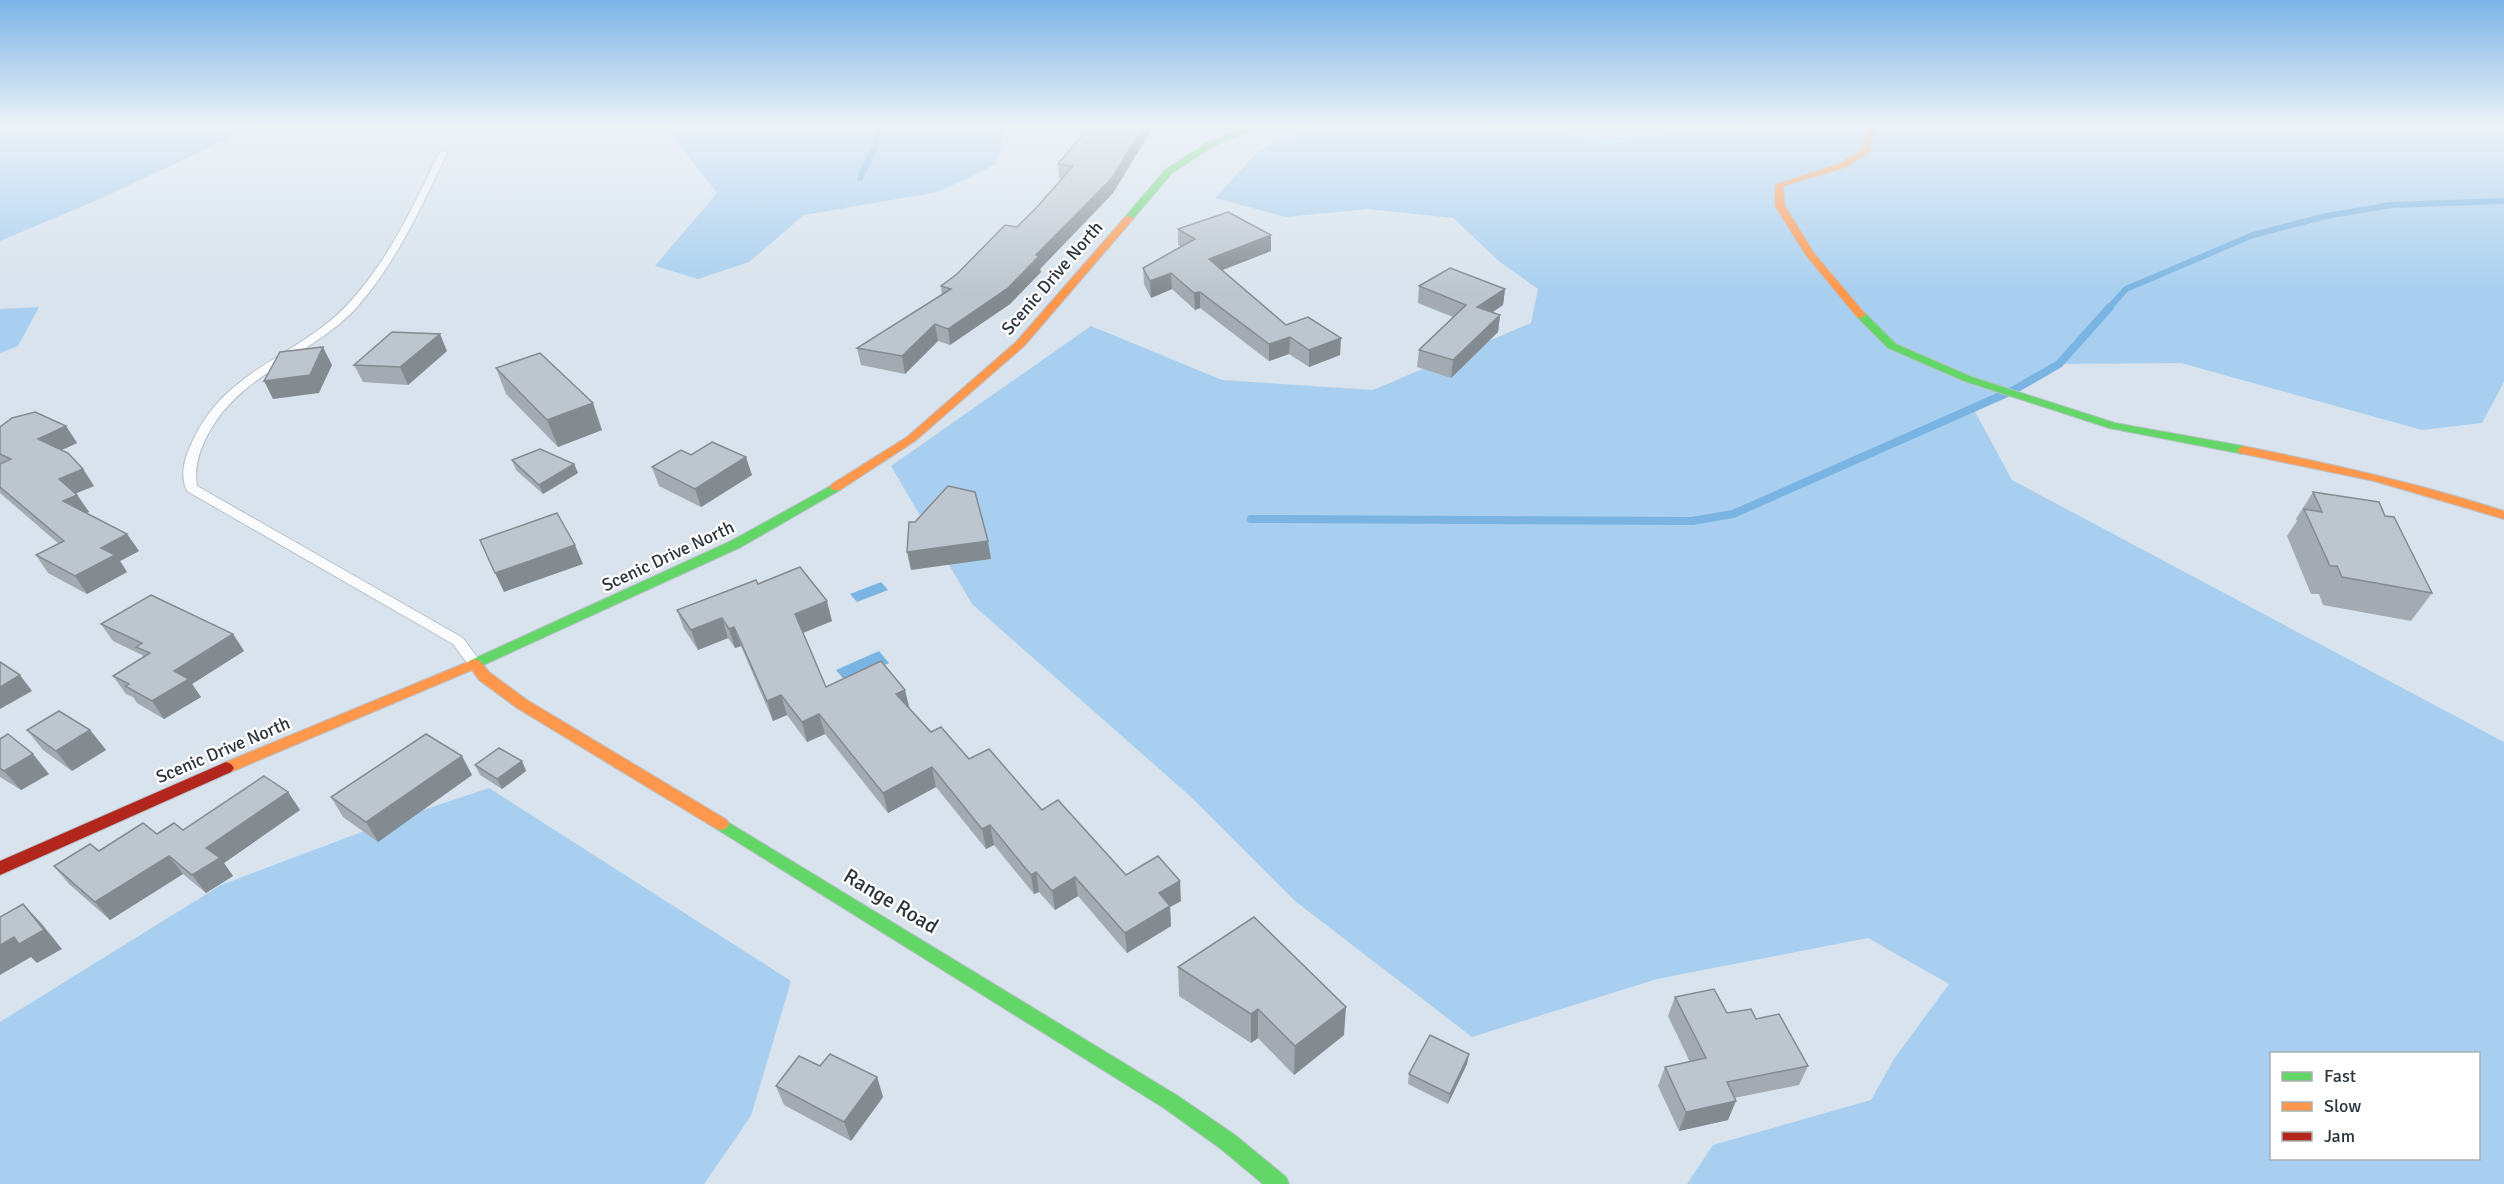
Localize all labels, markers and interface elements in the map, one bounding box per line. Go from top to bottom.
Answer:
street label: Scenic Drive North [997,217,1107,339]
street label: Scenic Drive North [598,516,738,596]
street label: Scenic Drive North [153,712,293,788]
street label: Range Road [839,863,943,939]
legend [2270,1052,2480,1160]
text: Fast [2324,1065,2356,1087]
text: Slow [2324,1095,2361,1117]
text: Jam [2324,1125,2355,1147]

